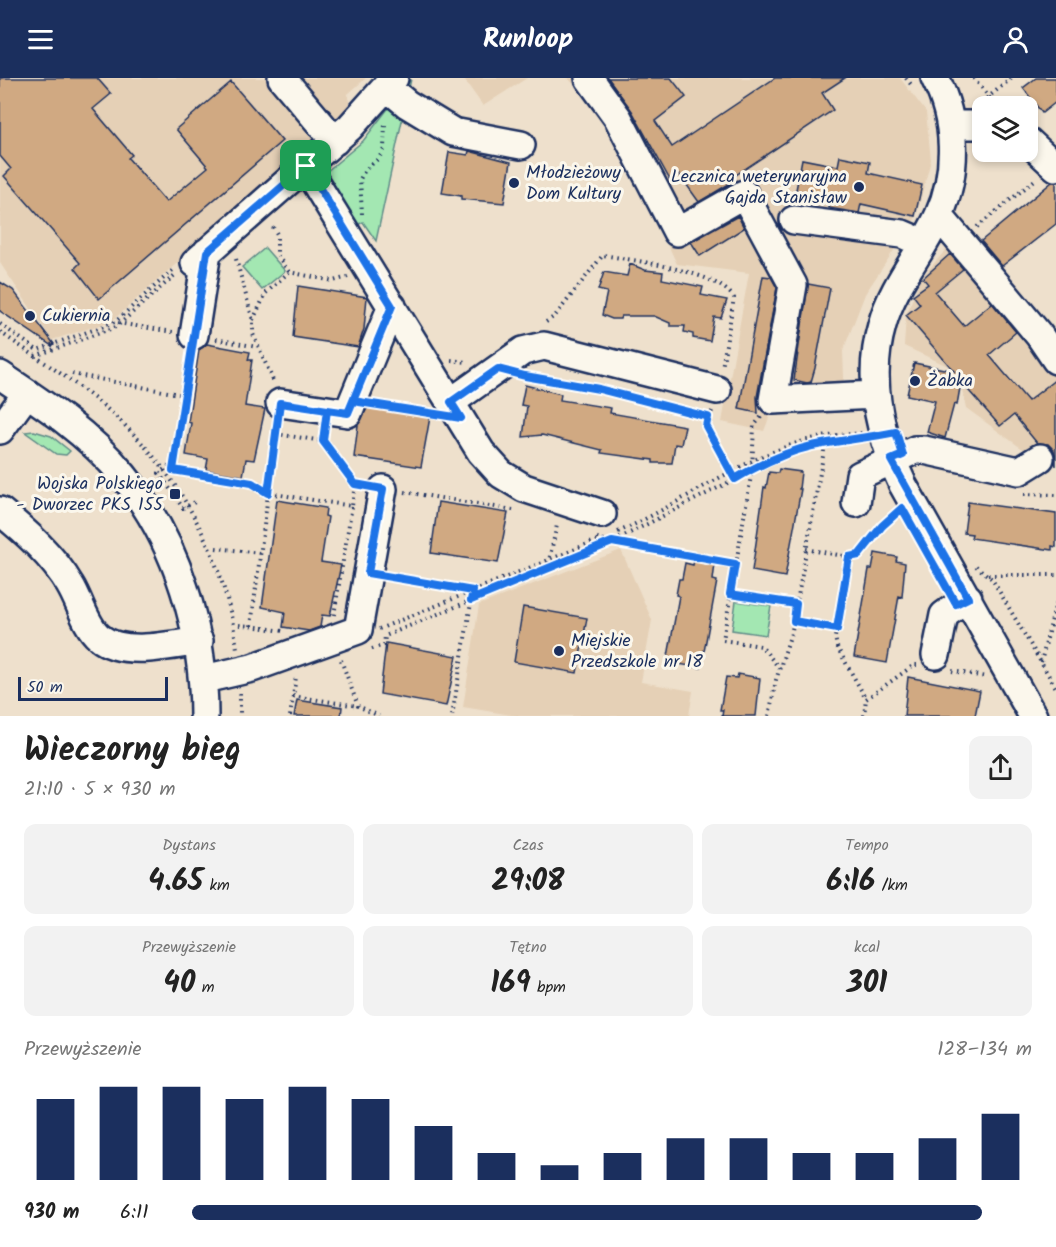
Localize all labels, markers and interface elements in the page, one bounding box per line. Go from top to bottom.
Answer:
text: Runloop [483,18,573,61]
icon: menu [24,23,57,56]
icon: person [999,23,1032,56]
map controls [972,96,1038,162]
button: layers [972,96,1038,162]
pin [280,140,331,191]
icon: arrive [289,149,322,182]
place label: Młodzieżowy Dom Kultury [526,159,622,209]
place label: Lecznica weterynaryjna Gajda Stanisław [671,163,848,213]
marker: Młodzieżowy Dom Kultury [507,176,521,190]
marker: Lecznica weterynaryjna Gajda Stanisław [852,180,866,194]
place label: Cukiernia [42,302,111,331]
marker: Cukiernia [23,309,37,323]
place label: Żabka [927,367,973,396]
marker: Żabka [908,374,922,388]
place label: Wojska Polskiego - Dworzec PKS 155 [16,470,164,520]
marker: Wojska Polskiego - Dworzec PKS 155 [168,487,182,501]
place label: Miejskie Przedszkole nr 18 [571,627,703,677]
marker: Miejskie Przedszkole nr 18 [552,644,566,658]
scale bar [18,674,168,702]
text: 50 m [27,675,63,700]
text: Wieczorny bieg [24,725,241,778]
button: share [969,736,1032,799]
text: 21:10 · 5 × 930 m [24,774,176,806]
text: Dystans [162,833,216,858]
text: Czas [513,833,543,858]
text: Tempo [845,833,889,858]
text: 4.65 [148,858,203,906]
text: 29:08 [491,858,565,906]
text: 6:16 [826,858,875,906]
text: km [203,873,230,898]
text: /km [875,873,908,898]
text: Przewyższenie [142,935,236,960]
text: Tętno [509,935,547,960]
text: kcal [854,935,880,960]
text: 40 [164,960,195,1008]
text: 169 [490,960,531,1008]
text: 301 [847,960,887,1008]
text: m [195,975,214,1000]
text: bpm [531,975,566,1000]
text: Przewyższenie [24,1034,142,1066]
text: 128–134 m [937,1034,1032,1066]
text: 930 m [24,1197,79,1229]
text: 6:11 [120,1197,149,1229]

